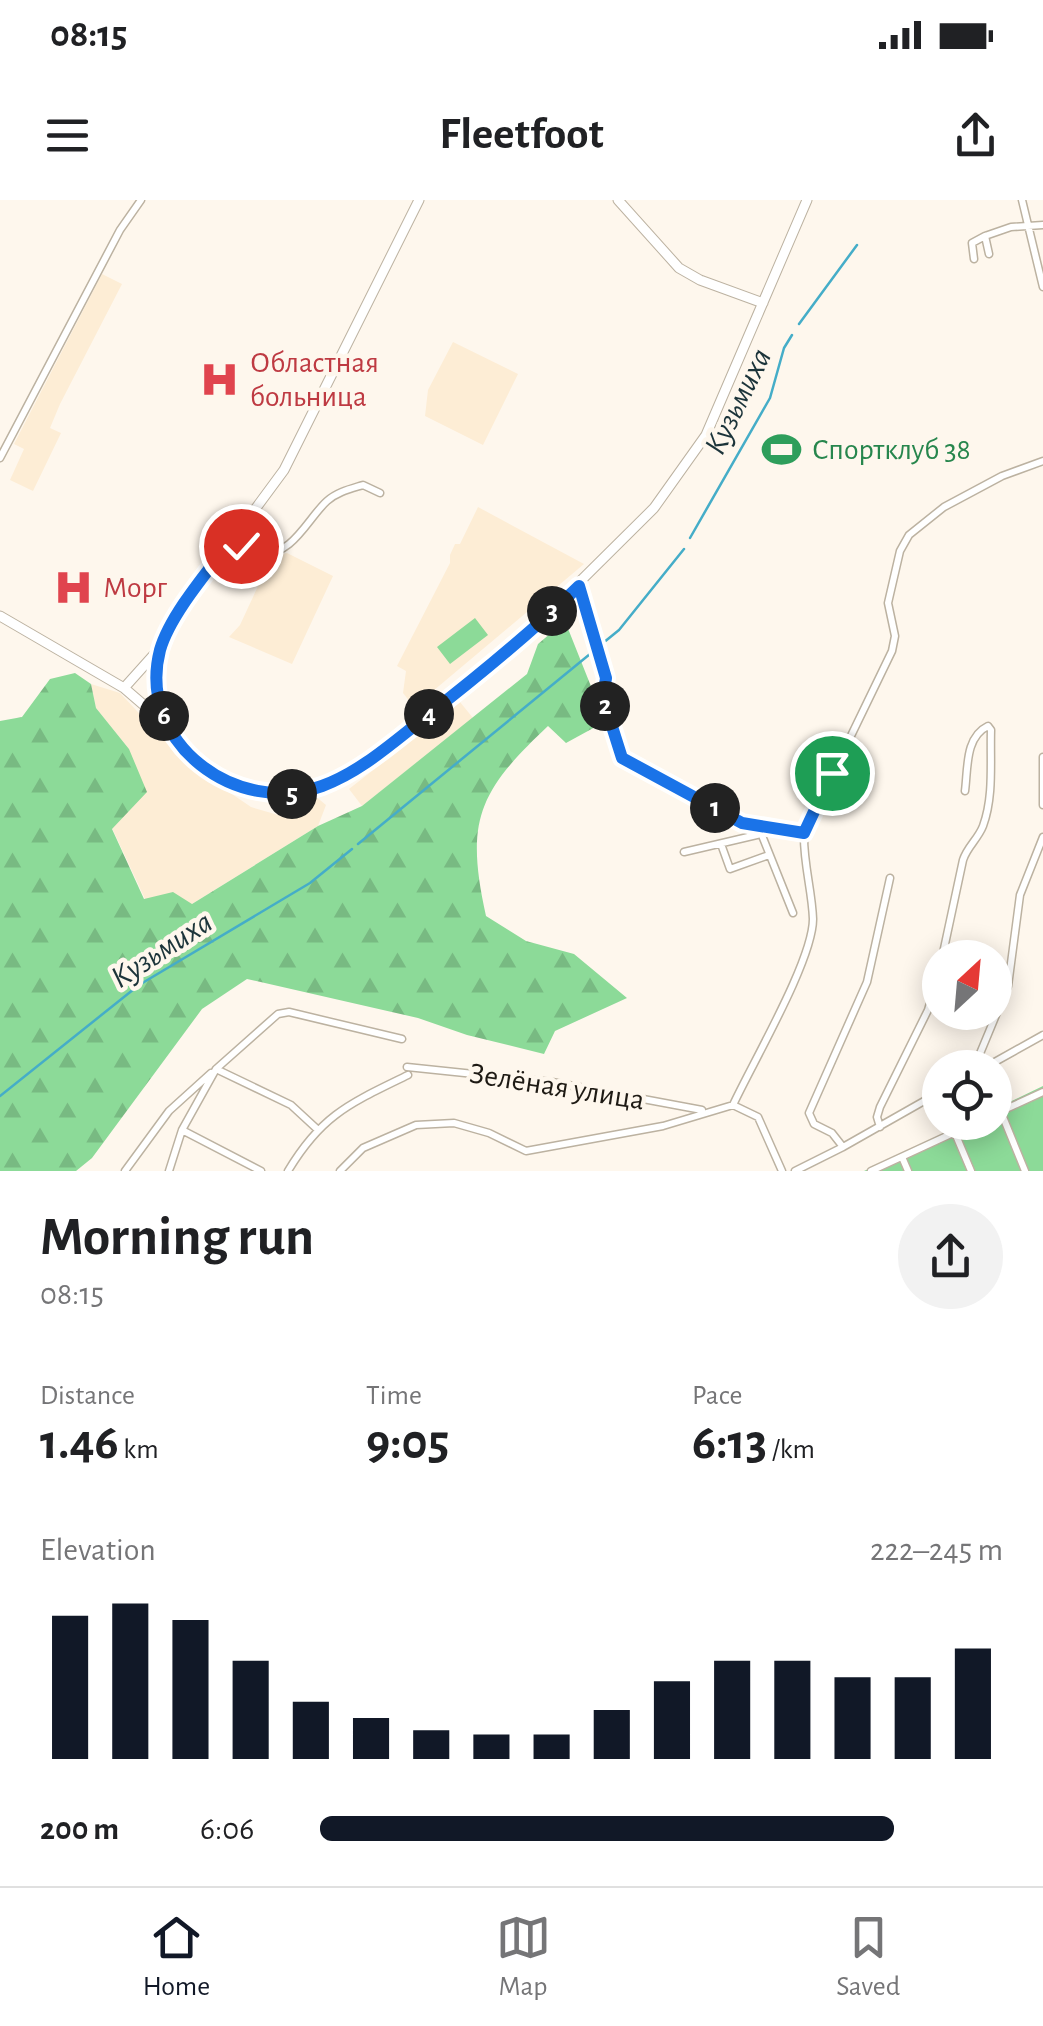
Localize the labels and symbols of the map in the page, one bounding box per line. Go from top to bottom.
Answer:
water label: Кузьмиха [699,343,777,459]
place label: Областная больница [250,348,379,412]
hospital icon: Областная больница [199,358,241,400]
sports icon: Спортклуб 38 [761,428,803,470]
place label: Спортклуб 38 [812,435,971,465]
pin [199,504,284,589]
hospital icon: Морг [52,566,94,608]
place label: Морг [103,573,167,603]
pin: 3 [527,586,577,636]
pin: 2 [580,681,630,731]
pin: 4 [404,689,454,739]
pin: 6 [139,691,189,741]
pin [790,731,875,816]
pin: 5 [267,769,317,819]
pin: 1 [690,783,740,833]
water label: Кузьмиха [105,906,218,994]
north arrow [922,940,1012,1030]
street label: Зелёная улица [467,1058,646,1116]

